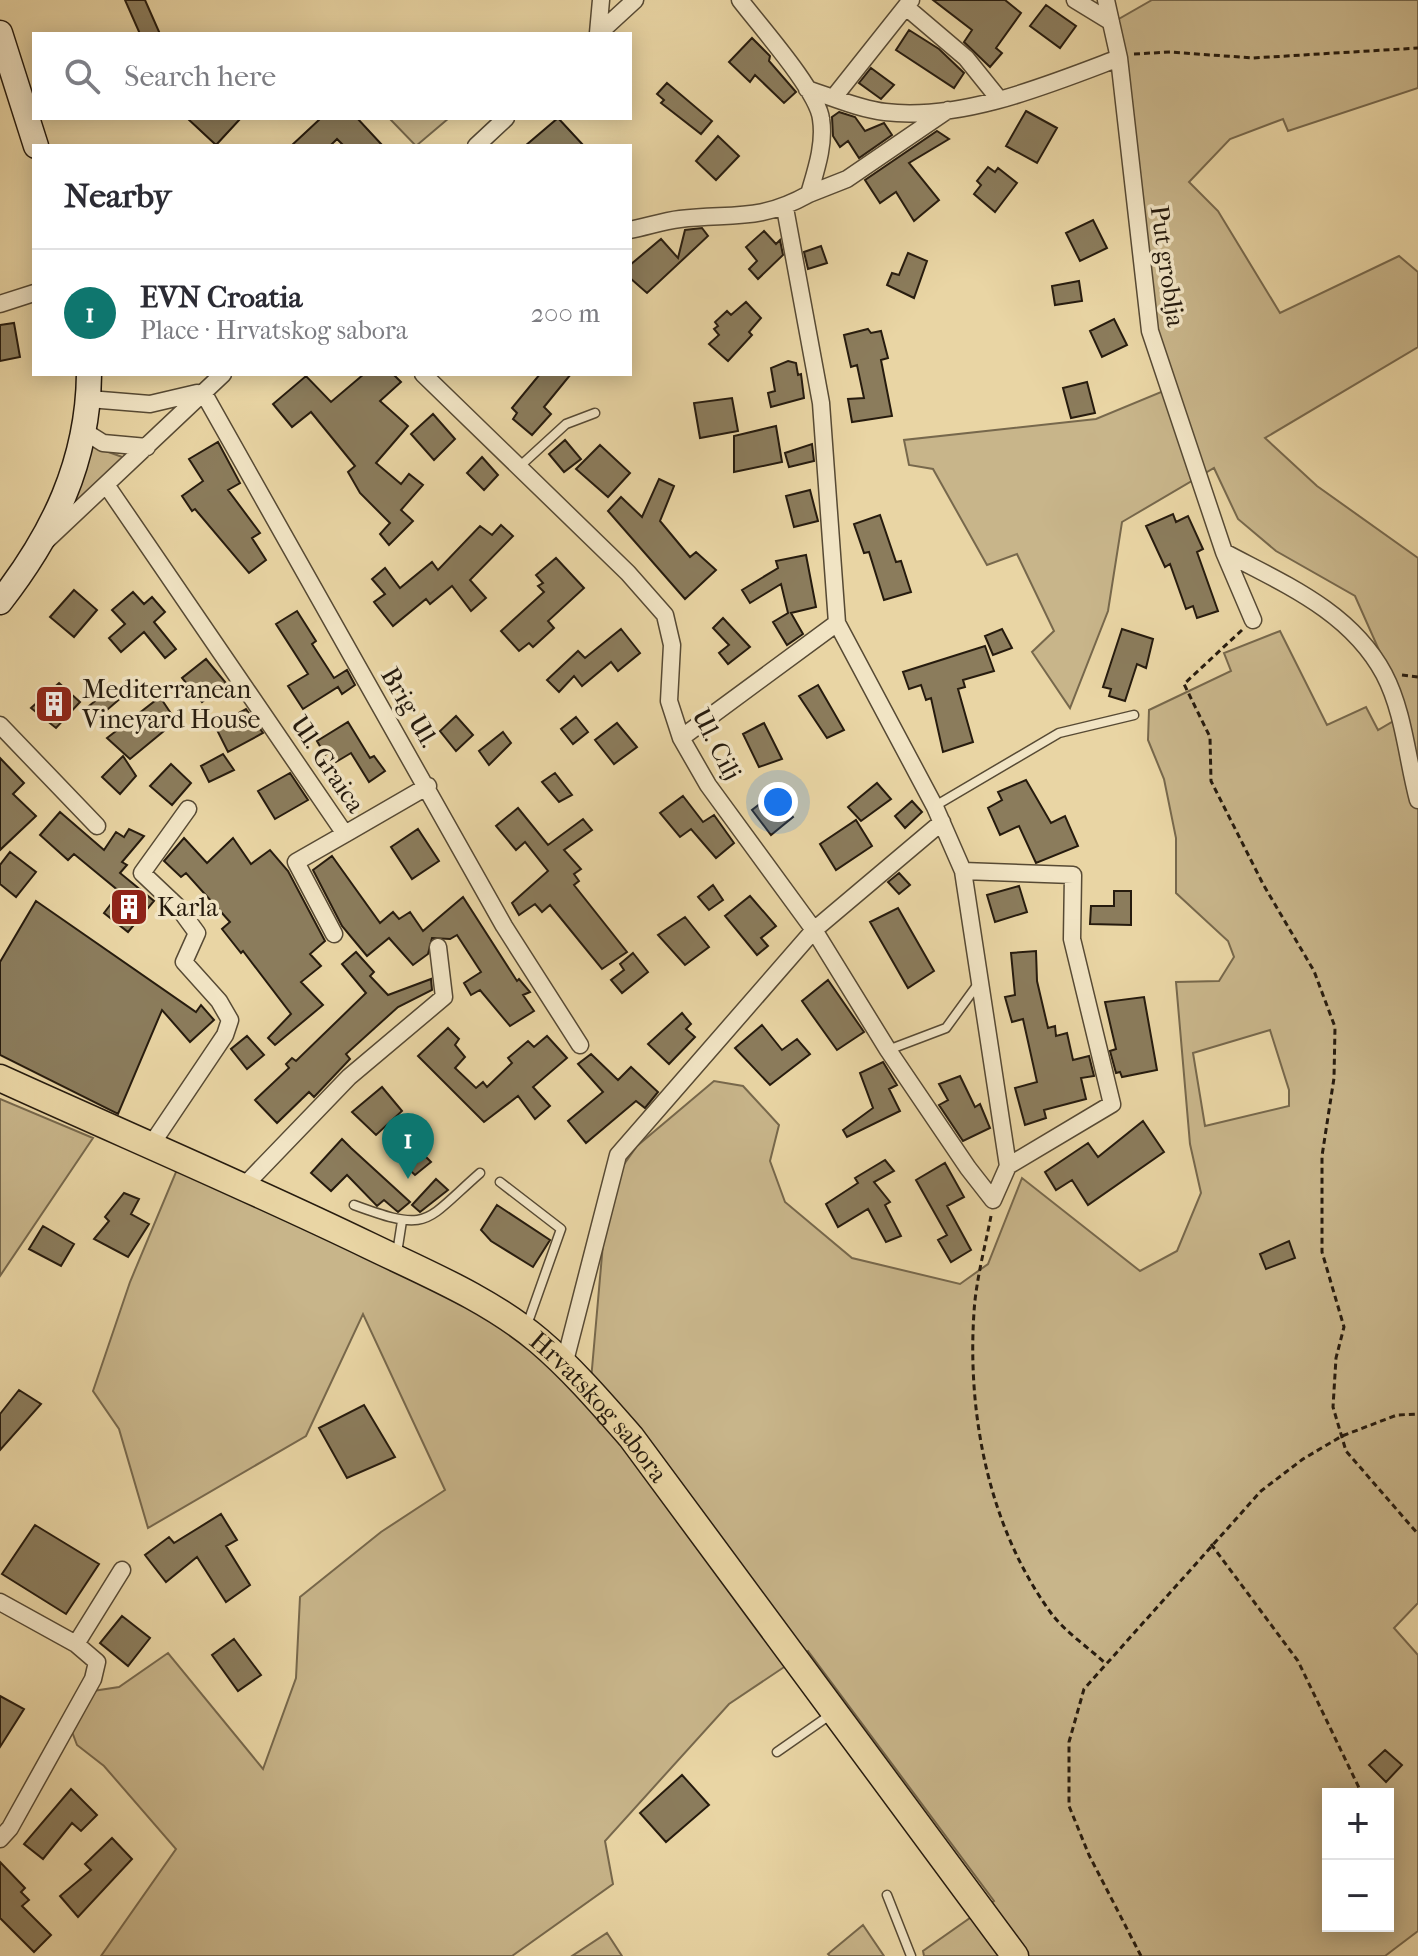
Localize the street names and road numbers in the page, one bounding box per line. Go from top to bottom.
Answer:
street label: Put groblja [1144,203,1192,330]
street label: Brig Ul. [374,662,445,753]
street label: Ul. Cilj [685,703,748,785]
street label: Ul. Graica [284,710,372,820]
street label: Hrvatskog sabora [523,1325,675,1489]

